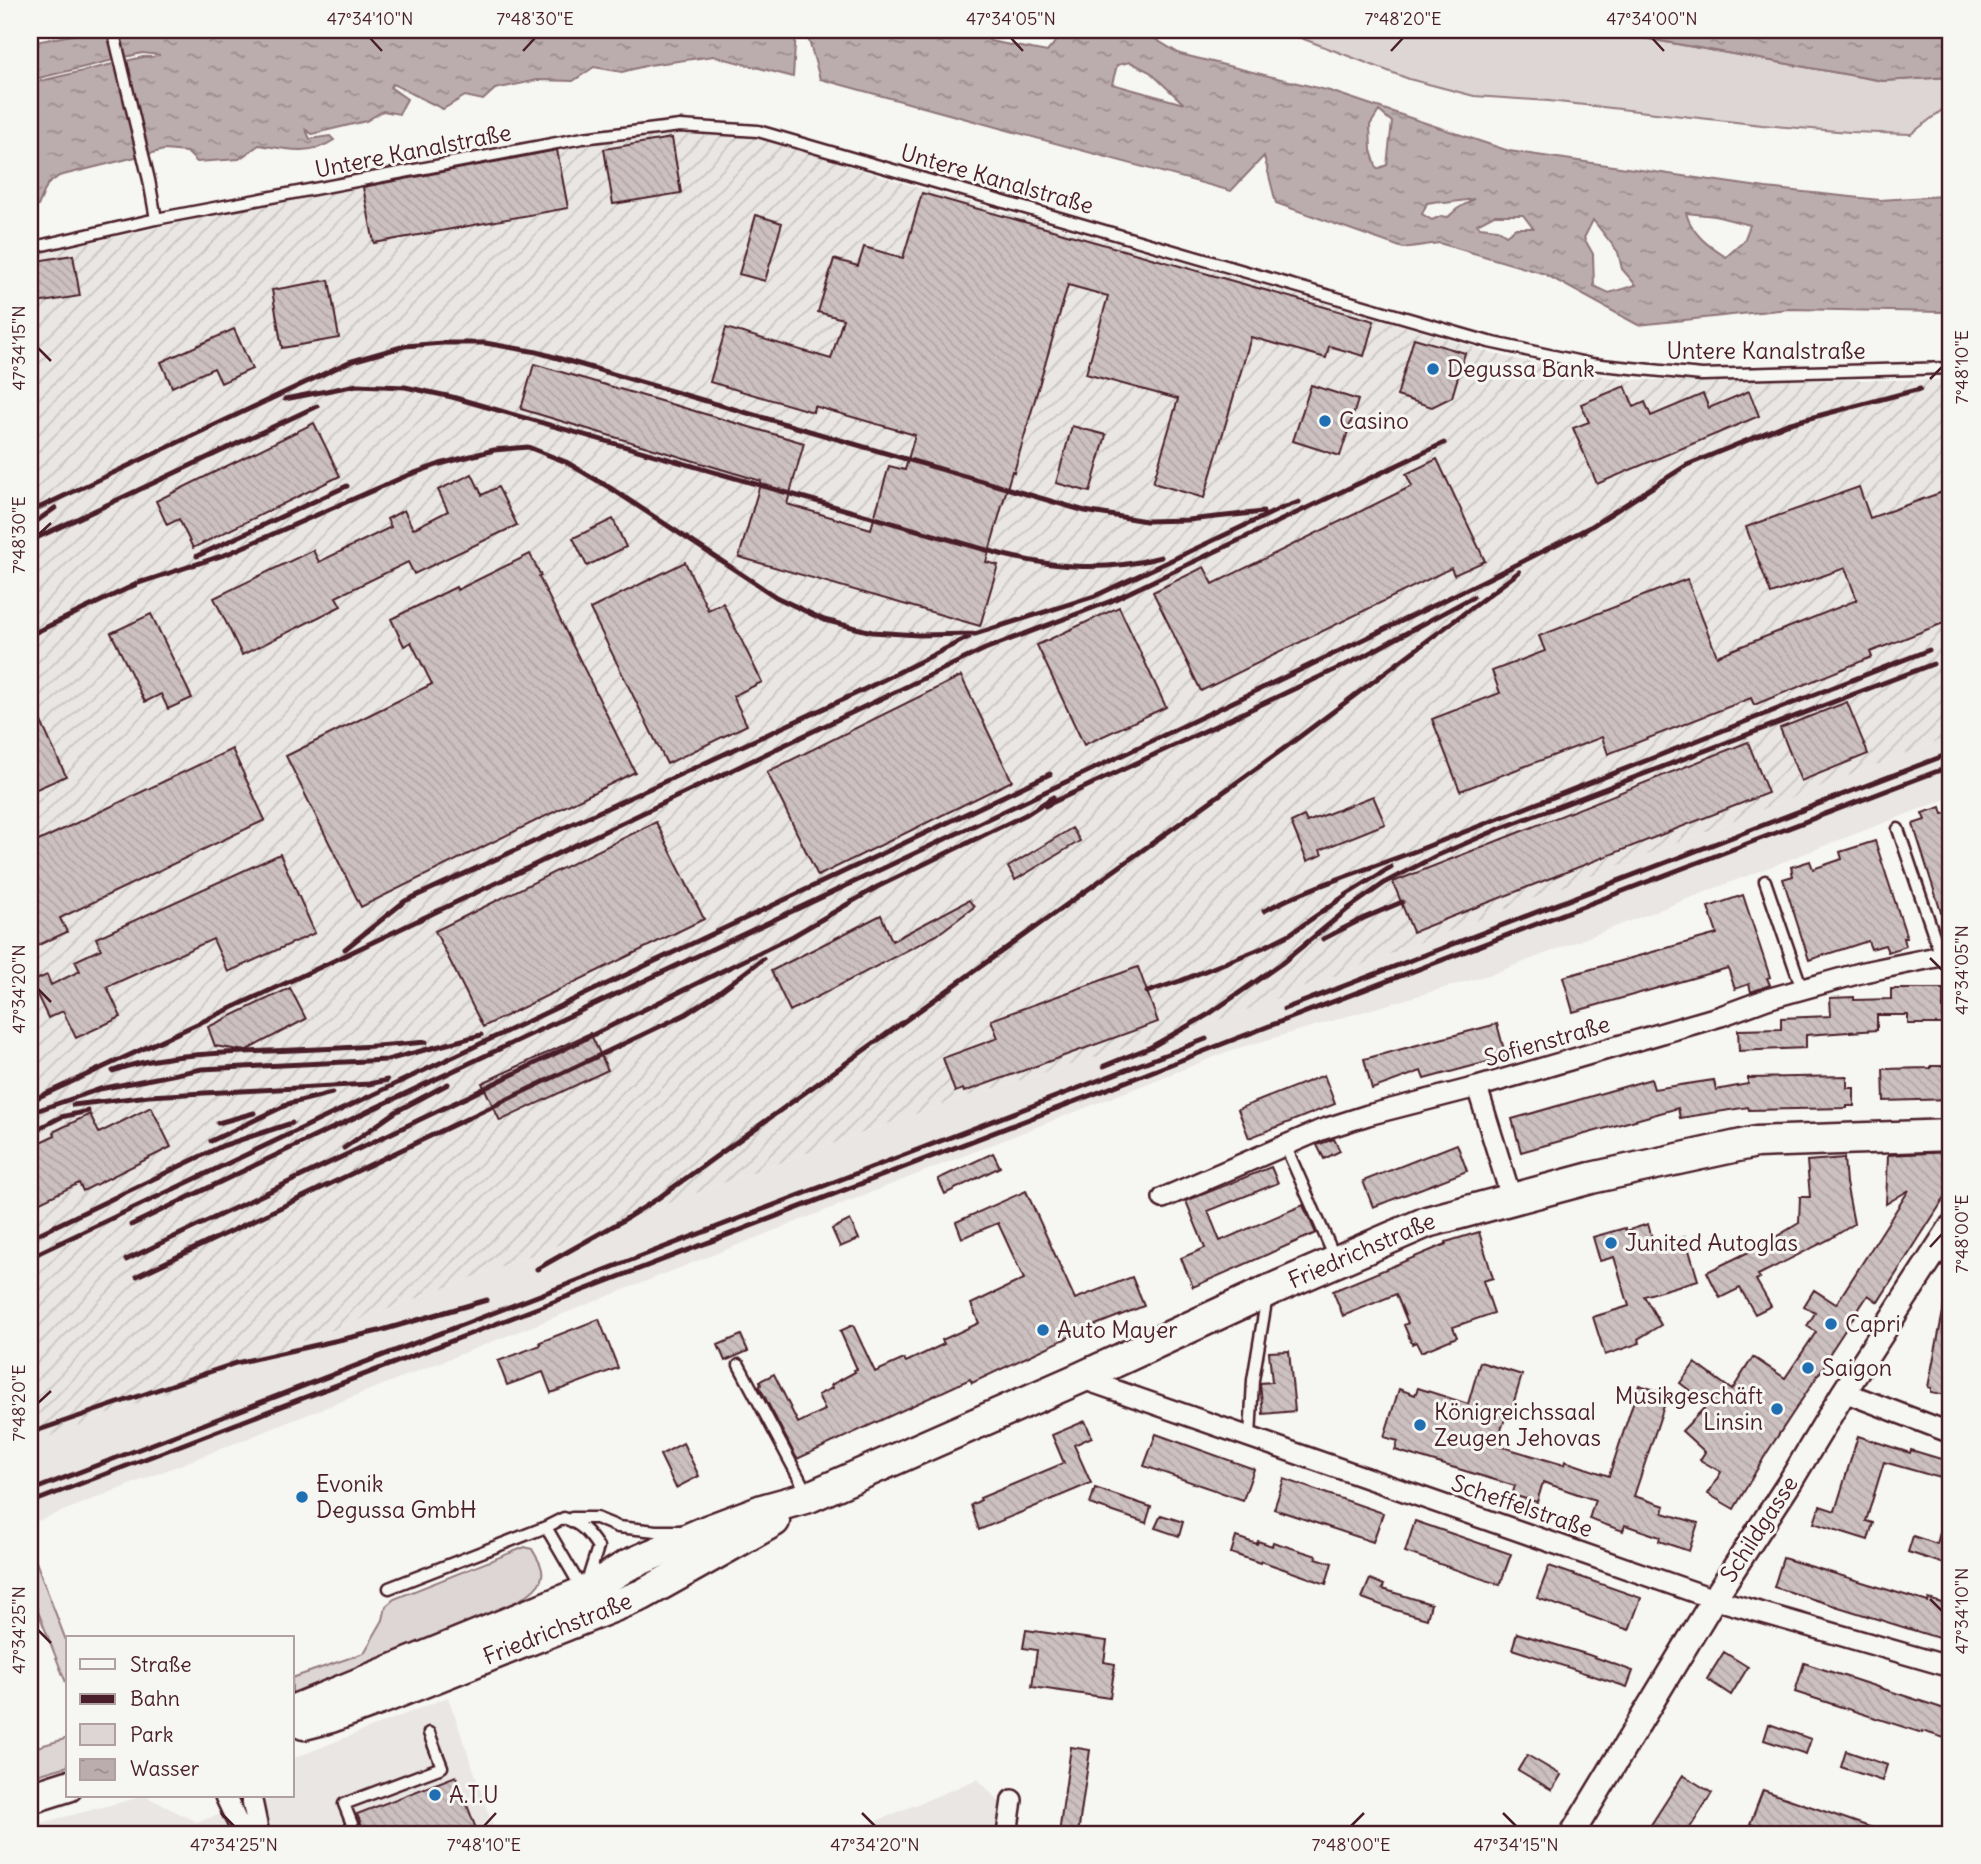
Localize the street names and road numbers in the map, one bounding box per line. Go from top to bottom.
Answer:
street label: Untere Kanalstraße [312,117,513,184]
street label: Untere Kanalstraße [897,137,1097,220]
street label: Untere Kanalstraße [1666,336,1866,365]
street label: Sofienstraße [1481,1009,1613,1072]
street label: Friedrichstraße [1284,1206,1438,1294]
street label: Scheffelstraße [1448,1468,1597,1543]
street label: Schildgasse [1713,1470,1804,1587]
street label: Friedrichstraße [479,1586,636,1671]

